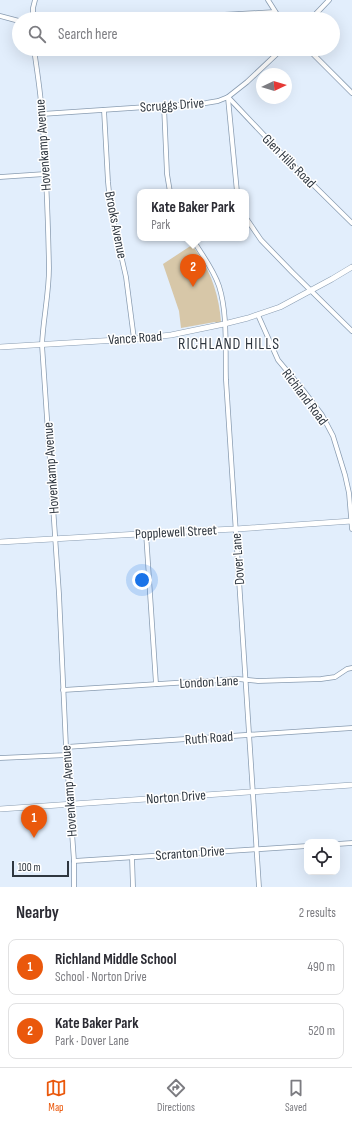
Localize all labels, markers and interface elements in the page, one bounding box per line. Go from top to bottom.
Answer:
search box [12,12,340,56]
icon: search [26,23,48,45]
text: Search here [58,25,118,44]
north arrow [256,68,292,104]
street label: Scruggs Drive [139,94,205,116]
street label: Hovenkamp Avenue [31,99,55,191]
street label: Glen Hills Road [259,131,320,192]
popup [137,189,249,241]
street label: Brooks Avenue [101,190,131,260]
text: Kate Baker Park [151,198,235,217]
text: Park [151,217,170,233]
pin: 2 [180,254,206,287]
street label: Vance Road [107,328,163,348]
district label: RICHLAND HILLS [178,335,280,354]
street label: Richland Road [278,366,332,429]
street label: Hovenkamp Avenue [39,422,63,514]
street label: Popplewell Street [135,521,217,543]
street label: Dover Lane [228,532,248,586]
your location [132,570,152,590]
street label: London Lane [179,672,239,692]
street label: Ruth Road [184,728,234,748]
street label: Hovenkamp Avenue [57,745,81,837]
street label: Norton Drive [146,786,206,808]
pin: 1 [21,805,47,838]
map controls [304,839,340,875]
button: locate [304,839,340,875]
street label: Scranton Drive [155,842,225,864]
scale bar [12,859,69,878]
text: 100 m [18,861,40,874]
text: Nearby [16,903,59,923]
text: 2 results [299,905,336,921]
text: Richland Middle School [55,950,176,969]
text: 1 [27,959,33,975]
text: 490 m [308,959,335,975]
text: School · Norton Drive [55,969,147,985]
text: Kate Baker Park [55,1014,138,1033]
text: 2 [27,1023,33,1039]
text: 520 m [308,1023,335,1039]
text: Park · Dover Lane [55,1033,129,1049]
tab: Map [45,1077,67,1114]
tab: Directions [157,1077,195,1114]
tab: Saved [285,1077,307,1114]

